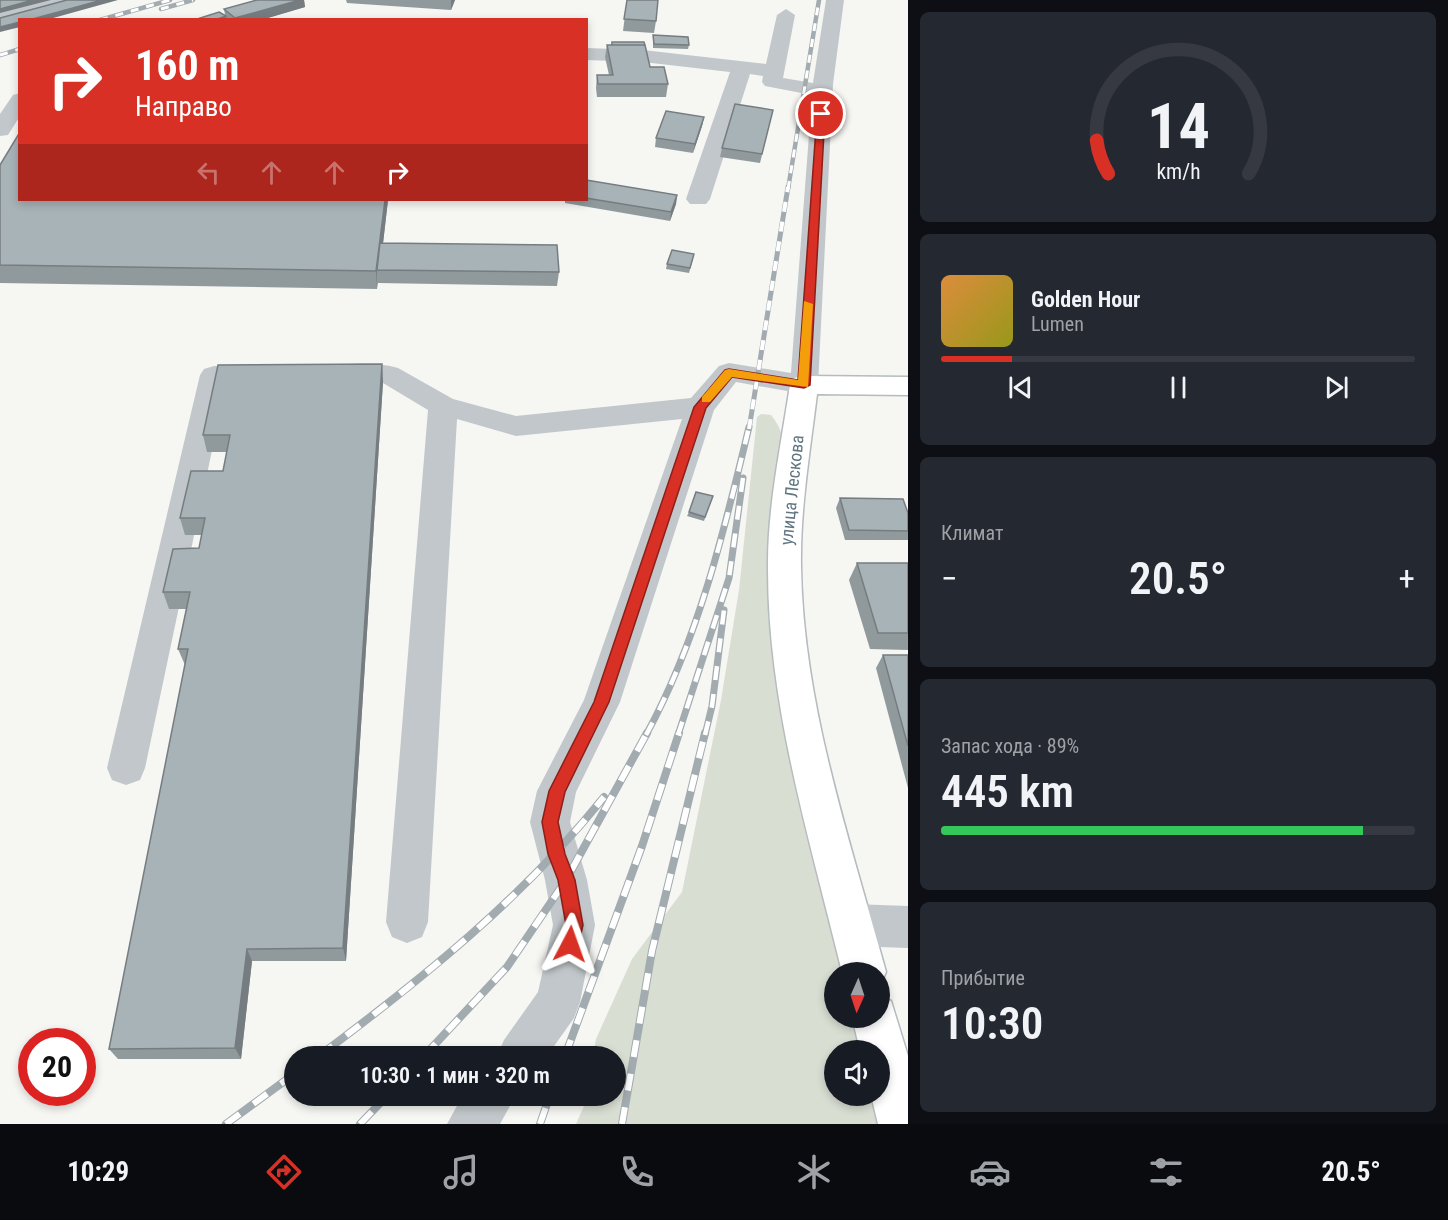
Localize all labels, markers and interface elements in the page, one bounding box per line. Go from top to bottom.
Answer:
text: 160 m [135,41,240,90]
icon: right [36,42,114,120]
pin [795,88,846,139]
text: 14 [1146,90,1210,163]
text: Направо [135,91,232,123]
icon: arrive [804,97,837,130]
icon: left [192,156,225,189]
icon: ahead [255,156,288,189]
icon: ahead [318,156,351,189]
icon: right [381,156,414,189]
text: km/h [1156,160,1200,185]
text: Golden Hour [1031,287,1140,312]
text: Lumen [1031,312,1084,336]
icon: previous [1004,371,1037,404]
icon: pause [1162,371,1195,404]
icon: next [1320,371,1353,404]
street label: улица Лескова [775,434,808,546]
text: Климат [941,521,1003,545]
text: 20.5° [1129,552,1227,605]
text: − [941,559,958,598]
text: + [1399,559,1415,598]
text: Запас хода · 89% [941,734,1079,758]
text: 445 km [941,765,1074,818]
position arrow [538,912,602,976]
north arrow [824,962,890,1028]
map controls [824,962,890,1106]
text: Прибытие [941,966,1025,990]
text: 10:30 [941,997,1043,1050]
speed limit sign: 20 [18,1028,96,1106]
button: sound [824,1040,890,1106]
text: 10:30 · 1 мин · 320 m [360,1063,550,1088]
icon: directions [263,1151,305,1193]
icon: music [440,1151,482,1193]
icon: phone [616,1151,658,1193]
icon: climate [793,1151,835,1193]
icon: car [969,1151,1011,1193]
icon: filters [1145,1151,1187,1193]
text: 10:29 [67,1156,129,1188]
text: 20.5° [1322,1156,1381,1188]

